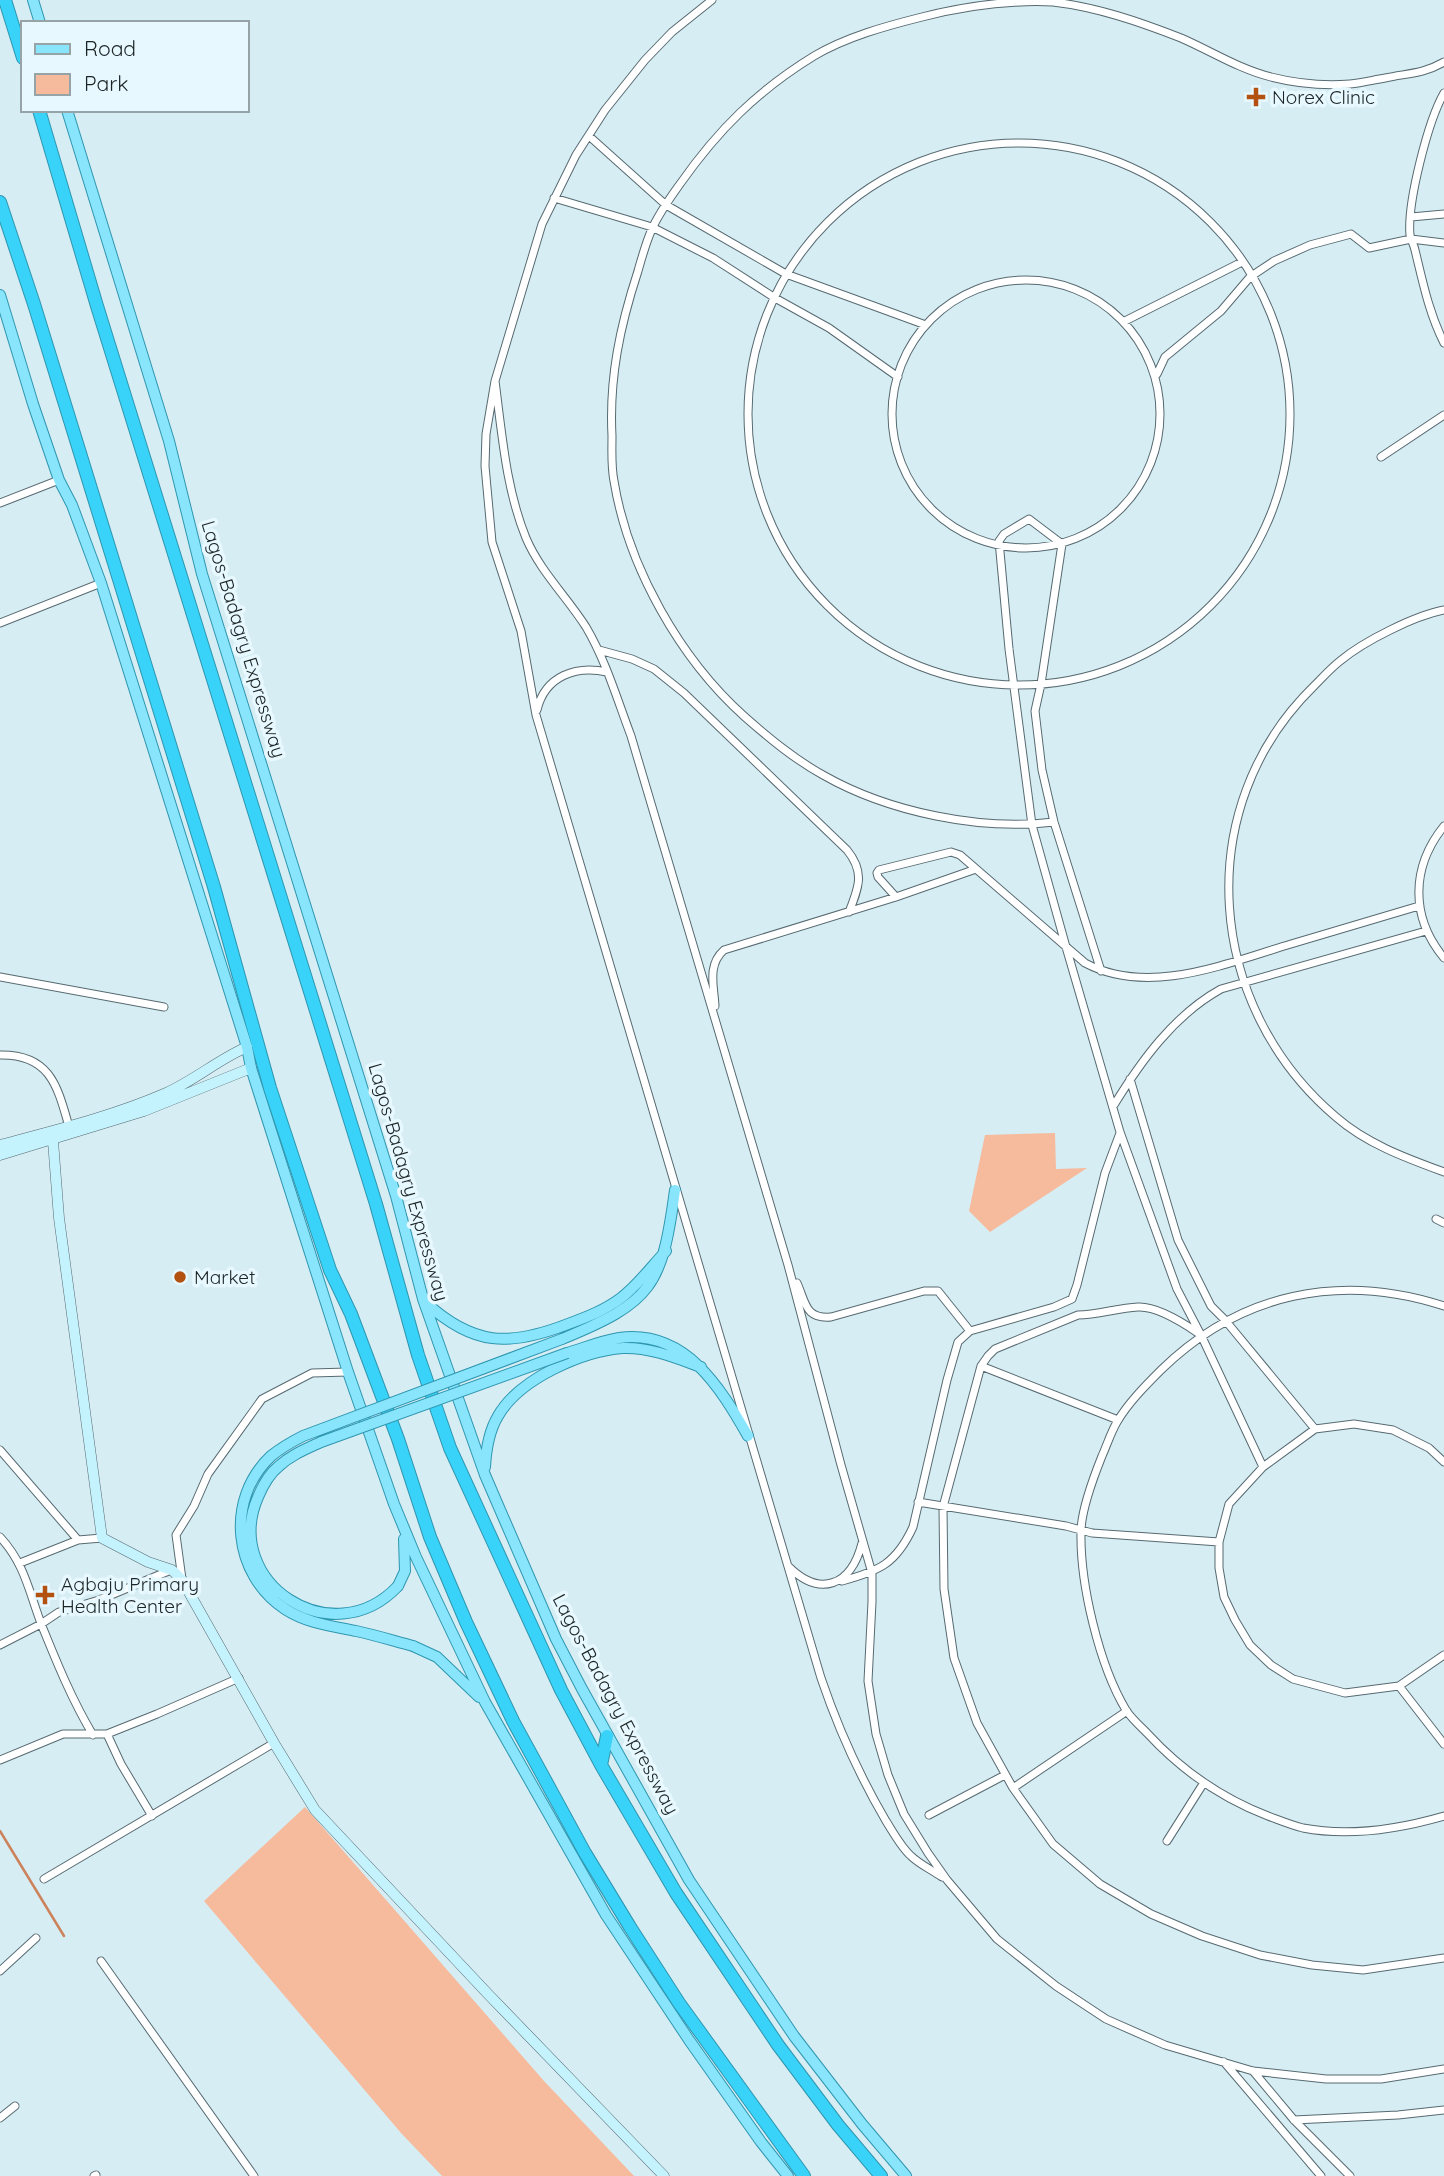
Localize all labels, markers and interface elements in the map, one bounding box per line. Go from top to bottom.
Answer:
legend [21,21,248,112]
text: Road [84,35,136,61]
text: Park [84,70,128,96]
place label: Norex Clinic [1272,85,1375,109]
marker: Norex Clinic [1246,87,1266,107]
street label: Lagos-Badagry Expressway [196,518,292,760]
street label: Lagos-Badagry Expressway [363,1060,455,1304]
place label: Market [194,1265,255,1289]
marker: Market [172,1269,188,1285]
place label: Agbaju Primary Health Center [61,1572,199,1618]
marker: Agbaju Primary Health Center [35,1585,55,1605]
street label: Lagos-Badagry Expressway [548,1590,684,1818]

